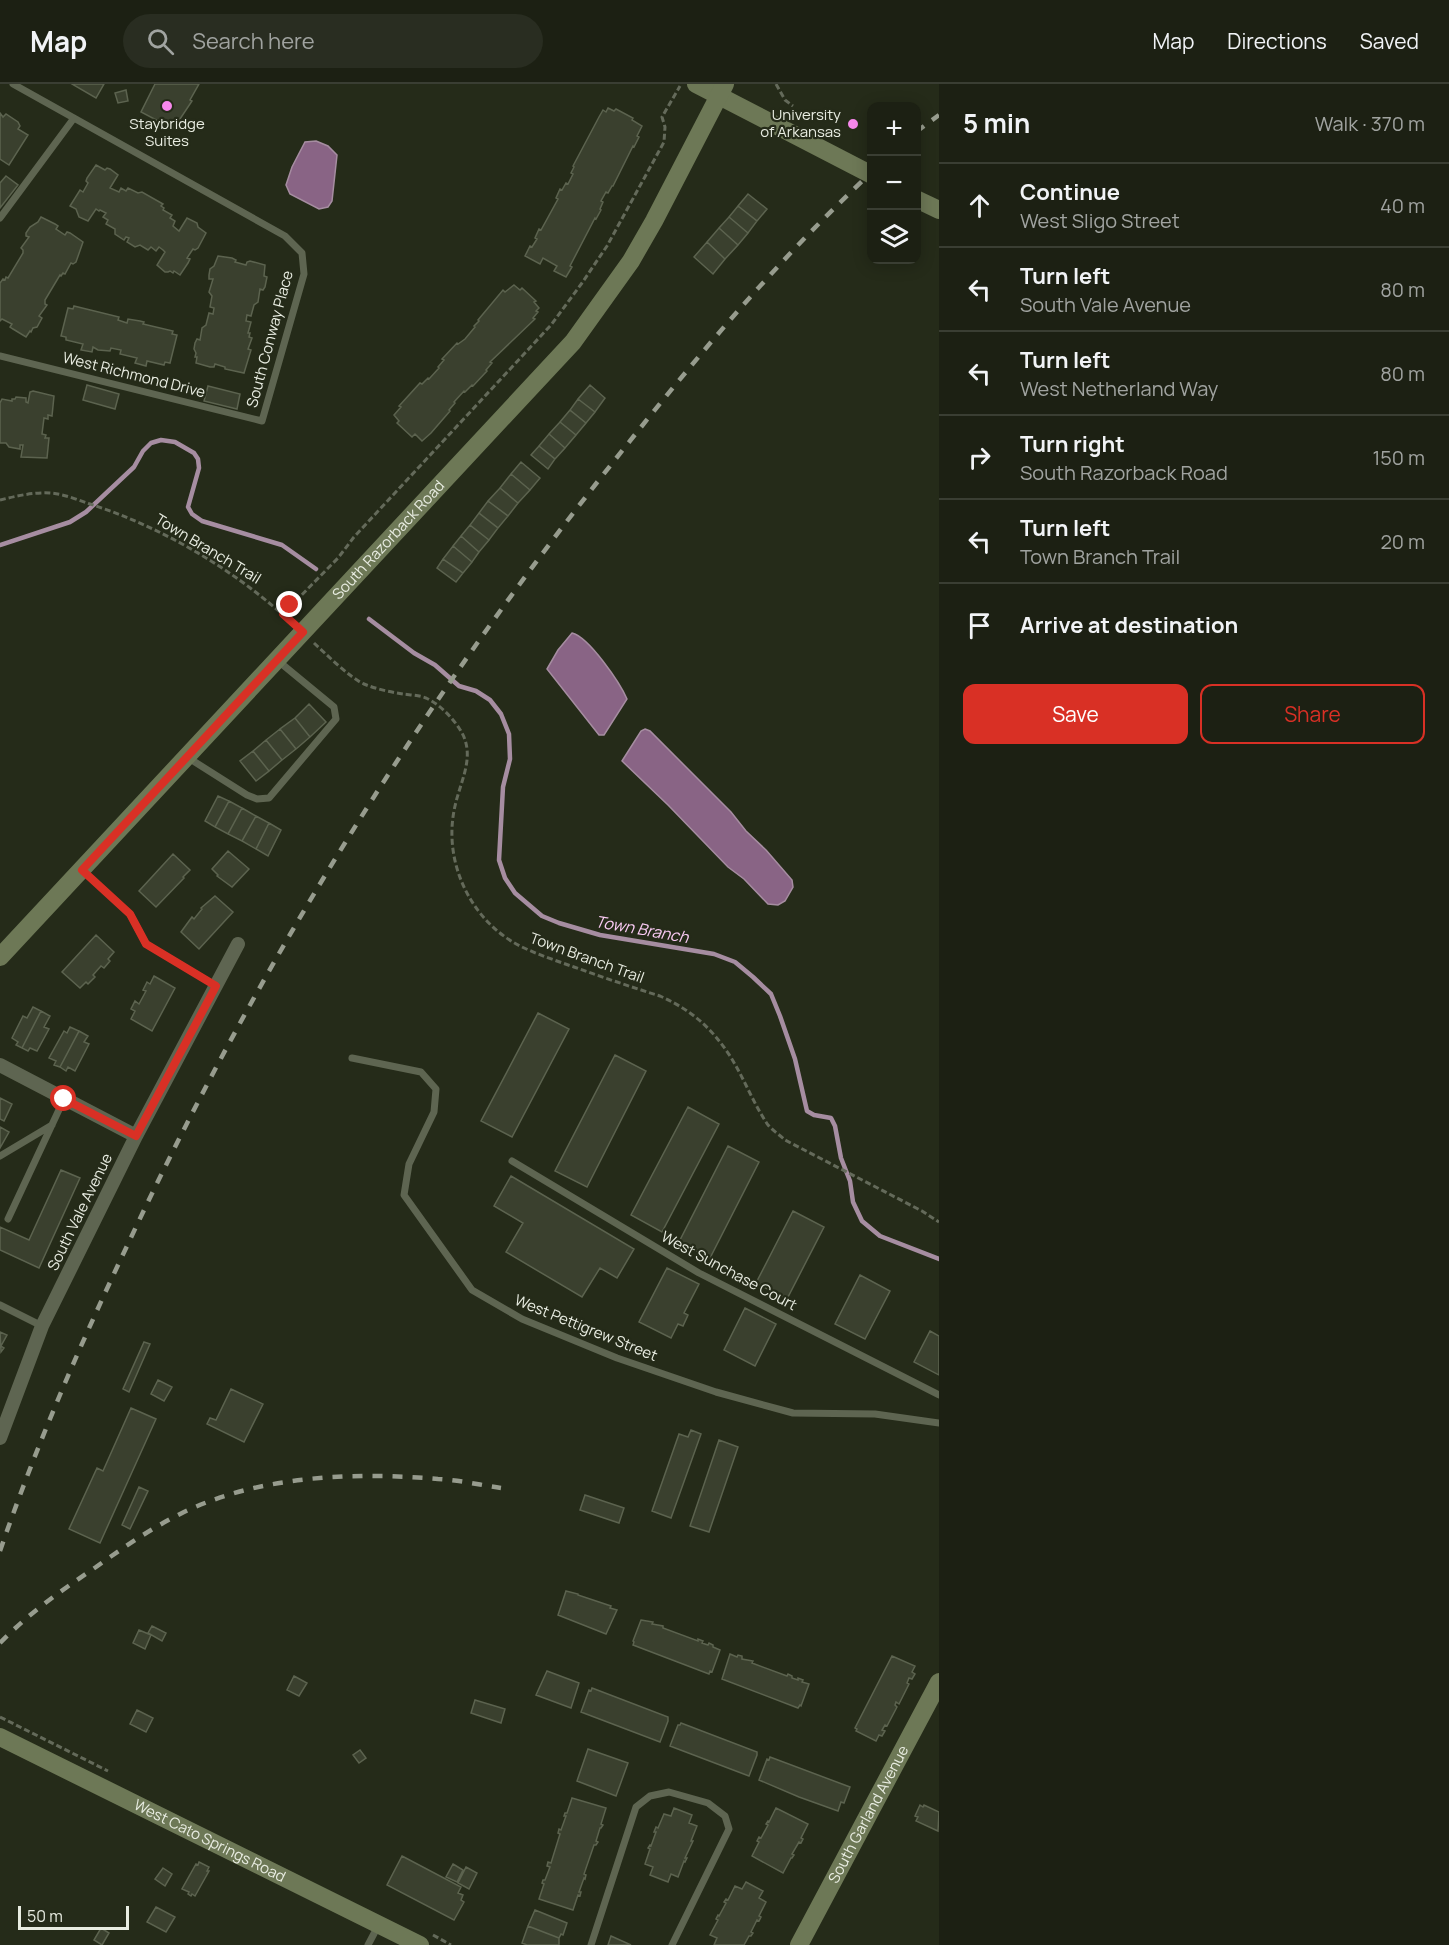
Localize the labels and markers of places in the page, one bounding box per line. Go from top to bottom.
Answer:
marker: Staybridge Suites [160,99,174,113]
place label: University of Arkansas [760,104,841,142]
place label: Staybridge Suites [129,113,205,151]
marker: University of Arkansas [846,117,860,131]

